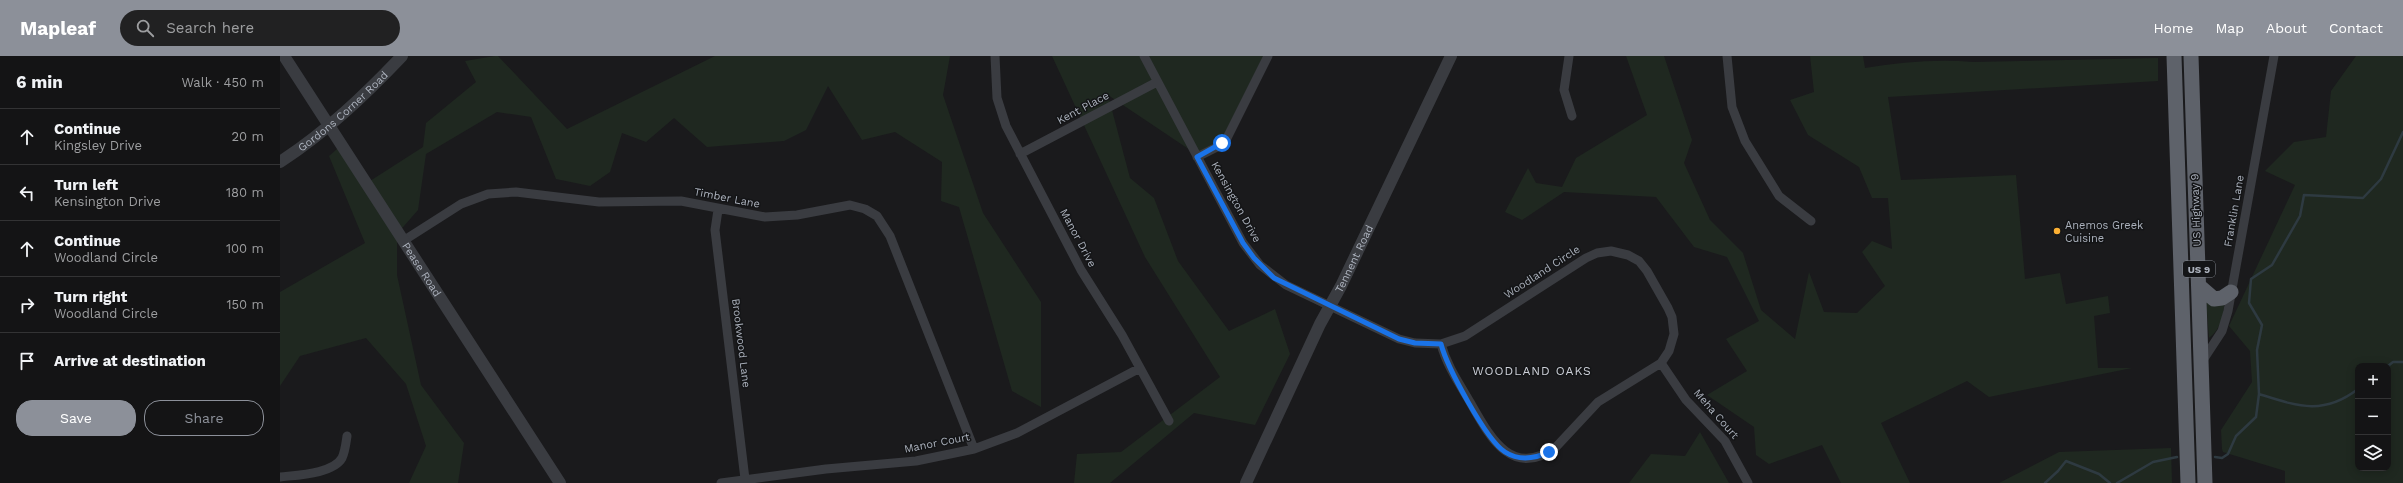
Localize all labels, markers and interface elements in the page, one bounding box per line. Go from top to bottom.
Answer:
search box [120,10,400,46]
text: Mapleaf [20,17,96,40]
icon: search [134,17,156,39]
text: Search here [166,19,254,37]
text: Home [2153,20,2193,36]
text: Map [2215,20,2244,36]
text: About [2266,20,2307,36]
text: Contact [2329,20,2383,36]
street label: Gordons Corner Road [295,68,390,154]
text: 6 min [16,72,63,92]
text: Walk · 450 m [181,75,264,90]
street label: Kent Place [1055,89,1111,127]
text: Continue [54,120,121,138]
icon: ahead [16,126,38,148]
text: 20 m [232,129,264,144]
route start [1213,134,1231,152]
text: Kingsley Drive [54,138,142,153]
street label: Kensington Drive [1208,159,1264,245]
street label: US Highway 9 [2188,173,2204,247]
street label: Franklin Lane [2221,174,2247,248]
text: Turn left [54,176,118,194]
icon: left [16,182,38,204]
text: 180 m [226,185,264,200]
street label: Timber Lane [693,185,761,211]
text: Kensington Drive [54,194,161,209]
street label: Manor Drive [1057,207,1099,269]
place label: Anemos Greek Cuisine [2065,219,2143,245]
street label: Tennent Road [1332,223,1376,295]
marker: Anemos Greek Cuisine [2052,226,2062,236]
text: Continue [54,232,121,250]
icon: ahead [16,238,38,260]
street label: Pease Road [400,240,444,299]
text: 100 m [226,241,264,256]
street label: Woodland Circle [1502,243,1582,301]
text: Woodland Circle [54,250,158,265]
road number: US 9 [2183,261,2215,277]
text: Turn right [54,288,127,306]
icon: right [16,294,38,316]
text: 150 m [226,297,264,312]
street label: Brookwood Lane [729,298,753,388]
text: Woodland Circle [54,306,158,321]
icon: arrive [16,350,38,372]
text: Arrive at destination [54,352,206,370]
map controls [2355,363,2391,471]
button: + [2355,363,2391,399]
district label: WOODLAND OAKS [1472,364,1592,378]
street label: Meha Court [1691,386,1741,442]
button: − [2355,399,2391,435]
button: Save [16,400,136,436]
button: Share [144,400,264,436]
street label: Manor Court [903,430,971,456]
button: layers [2355,435,2391,471]
route end [1540,443,1558,461]

